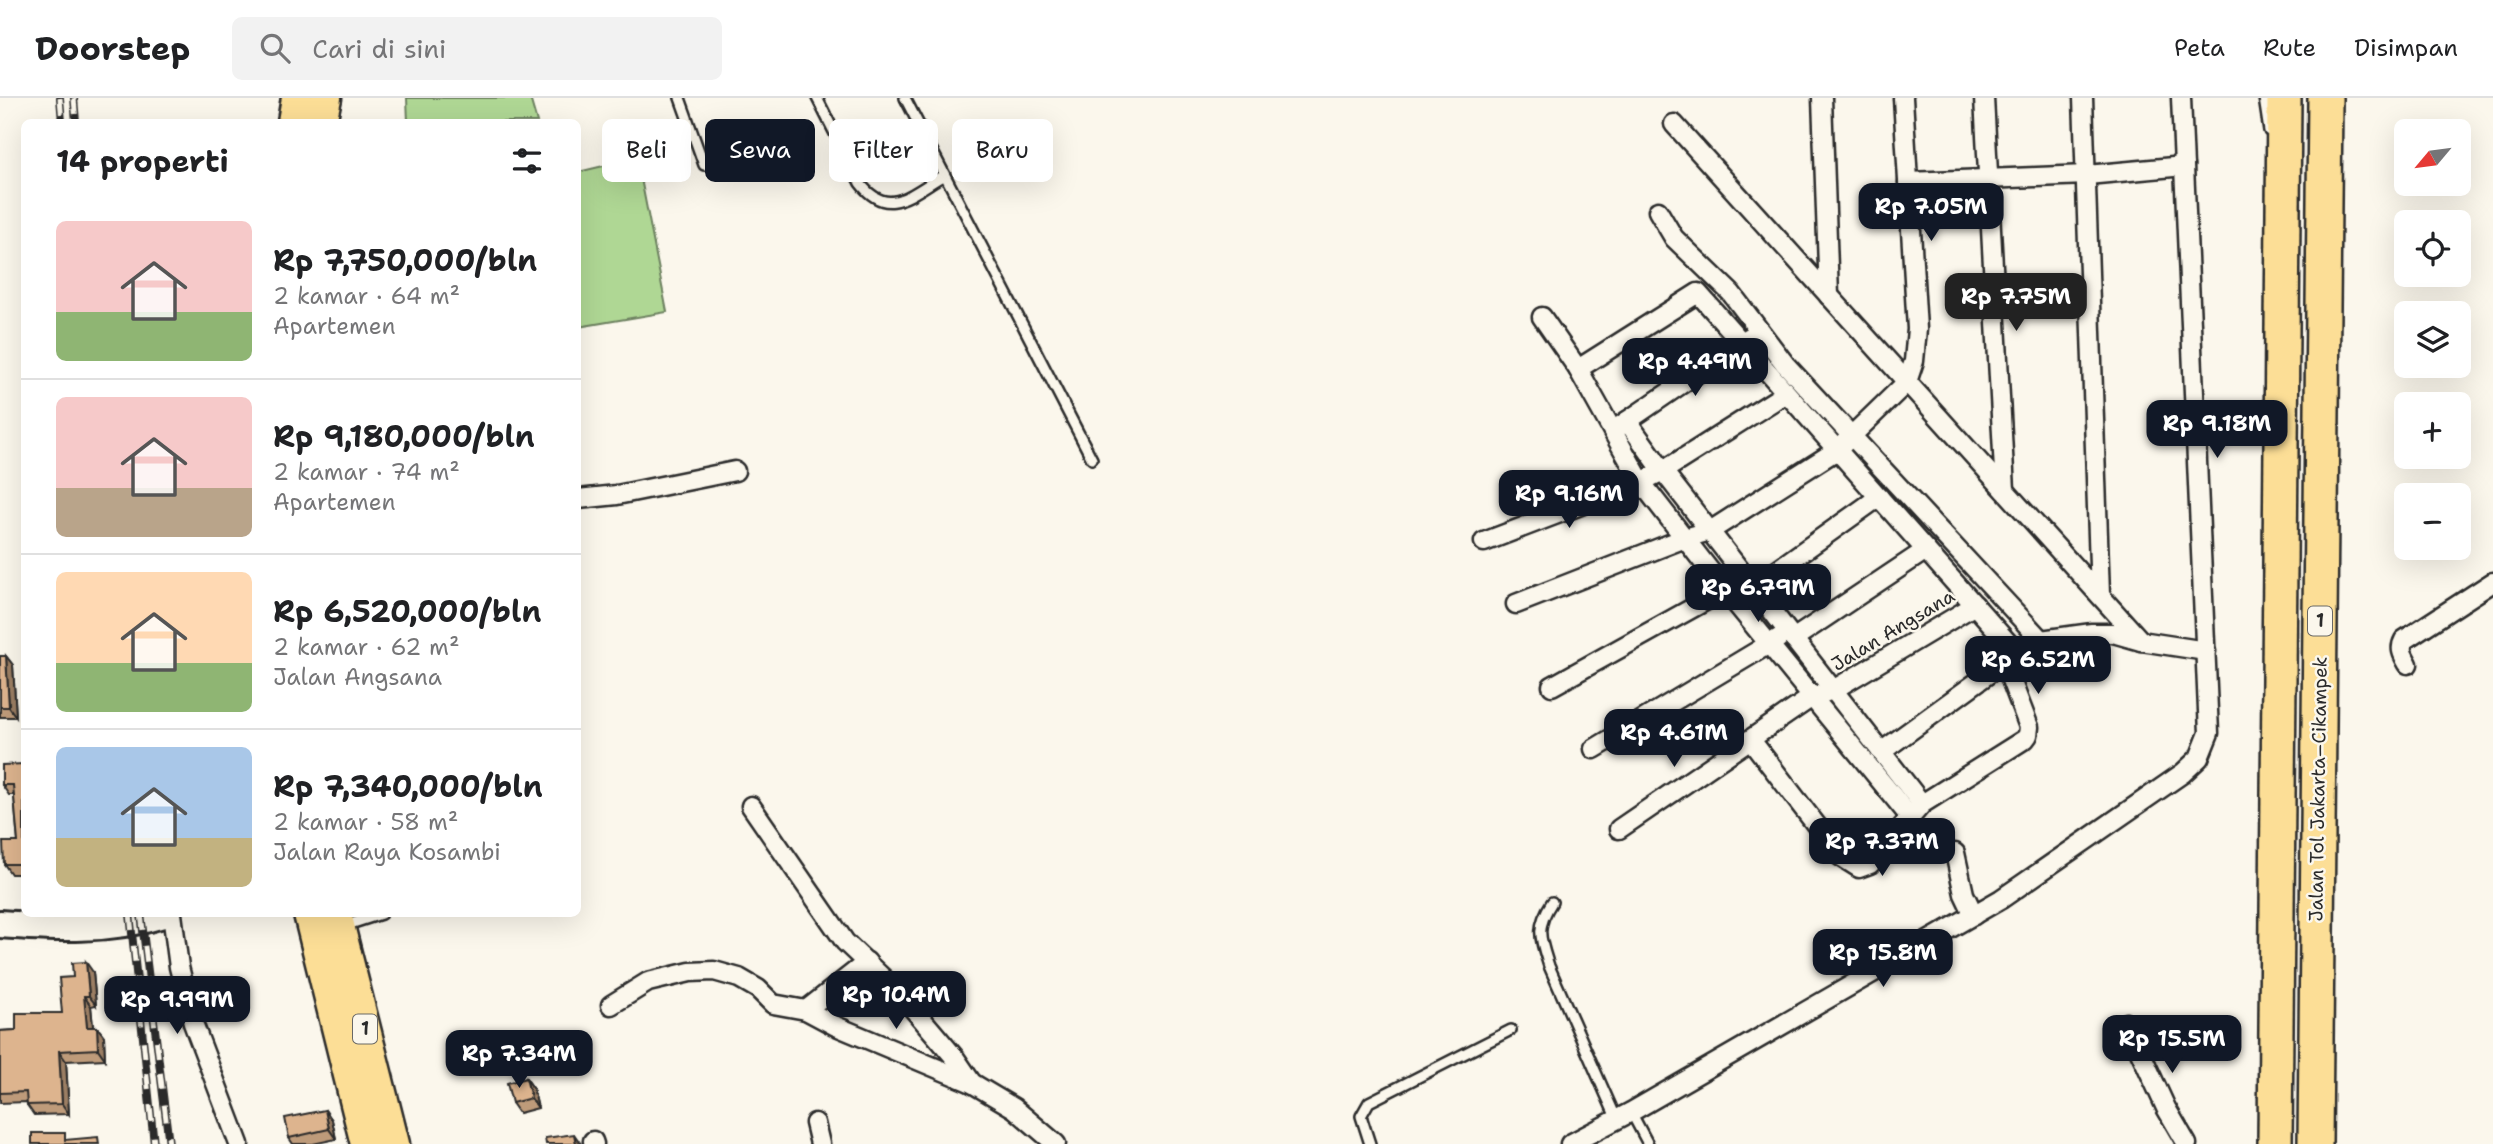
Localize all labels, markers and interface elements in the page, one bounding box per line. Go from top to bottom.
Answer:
search box [232,17,722,80]
text: Doorstep [35,26,190,71]
icon: search [256,29,294,67]
text: Cari di sini [312,31,446,66]
text: Peta [2174,32,2225,64]
text: Rute [2263,32,2316,64]
text: Disimpan [2354,32,2458,64]
chip: Beli [602,119,691,182]
chip: Sewa [705,119,815,182]
chip: Filter [829,119,938,182]
chip: Baru [952,119,1053,182]
north arrow [2394,119,2471,196]
map controls [2394,119,2471,560]
text: 14 properti [56,141,229,182]
icon: filters [508,142,546,180]
pin: Rp 7.05M [1859,184,2003,243]
text: Rp 7.05M [1875,191,1987,221]
button: locate [2394,210,2471,287]
text: Rp 7,750,000/bln [273,240,537,281]
icon: home [112,249,196,333]
pin: Rp 7.75M [1944,274,2088,333]
text: 2 kamar · 64 m² [273,281,460,311]
text: Rp 7.75M [1961,281,2071,311]
button: layers [2394,301,2471,378]
text: Apartemen [273,311,396,341]
pin: Rp 4.49M [1623,338,1767,398]
text: Rp 4.49M [1638,346,1752,376]
button: + [2394,392,2471,469]
pin: Rp 9.18M [2145,400,2289,460]
text: Rp 9.18M [2163,408,2272,438]
text: Rp 9,180,000/bln [273,416,535,457]
icon: home [112,425,196,509]
text: 2 kamar · 74 m² [273,457,460,487]
pin: Rp 9.16M [1497,470,1641,530]
text: Rp 9.16M [1515,478,1623,508]
button: − [2394,483,2471,560]
text: Apartemen [273,487,396,517]
pin: Rp 6.79M [1686,564,1830,624]
text: Rp 6.79M [1701,572,1815,602]
street label: Jalan Angsana [1827,583,1959,677]
text: Rp 6,520,000/bln [273,591,541,632]
icon: home [112,600,196,684]
road number: 1 [2308,606,2332,636]
text: 2 kamar · 62 m² [273,632,460,662]
pin: Rp 6.52M [1966,636,2110,696]
text: Rp 6.52M [1981,644,2095,674]
street label: Jalan Tol Jakarta–Cikampek [2303,656,2333,922]
text: Jalan Angsana [273,662,442,692]
pin: Rp 4.61M [1602,710,1746,769]
text: Rp 4.61M [1620,717,1728,747]
text: Rp 7,340,000/bln [273,766,543,807]
icon: home [112,775,196,859]
text: 2 kamar · 58 m² [273,807,458,837]
pin: Rp 7.37M [1810,818,1954,878]
text: Rp 7.37M [1825,826,1939,856]
text: Jalan Raya Kosambi [273,837,501,867]
pin: Rp 15.8M [1811,930,1955,989]
text: Rp 15.8M [1829,937,1937,967]
pin: Rp 10.4M [824,972,968,1031]
pin: Rp 9.99M [105,976,249,1036]
text: Rp 10.4M [842,979,950,1009]
text: Rp 9.99M [120,984,234,1014]
road number: 1 [353,1014,377,1044]
pin: Rp 15.5M [2100,1016,2244,1075]
text: Rp 15.5M [2118,1023,2226,1053]
pin: Rp 7.34M [447,1030,591,1090]
text: Rp 7.34M [462,1038,576,1068]

